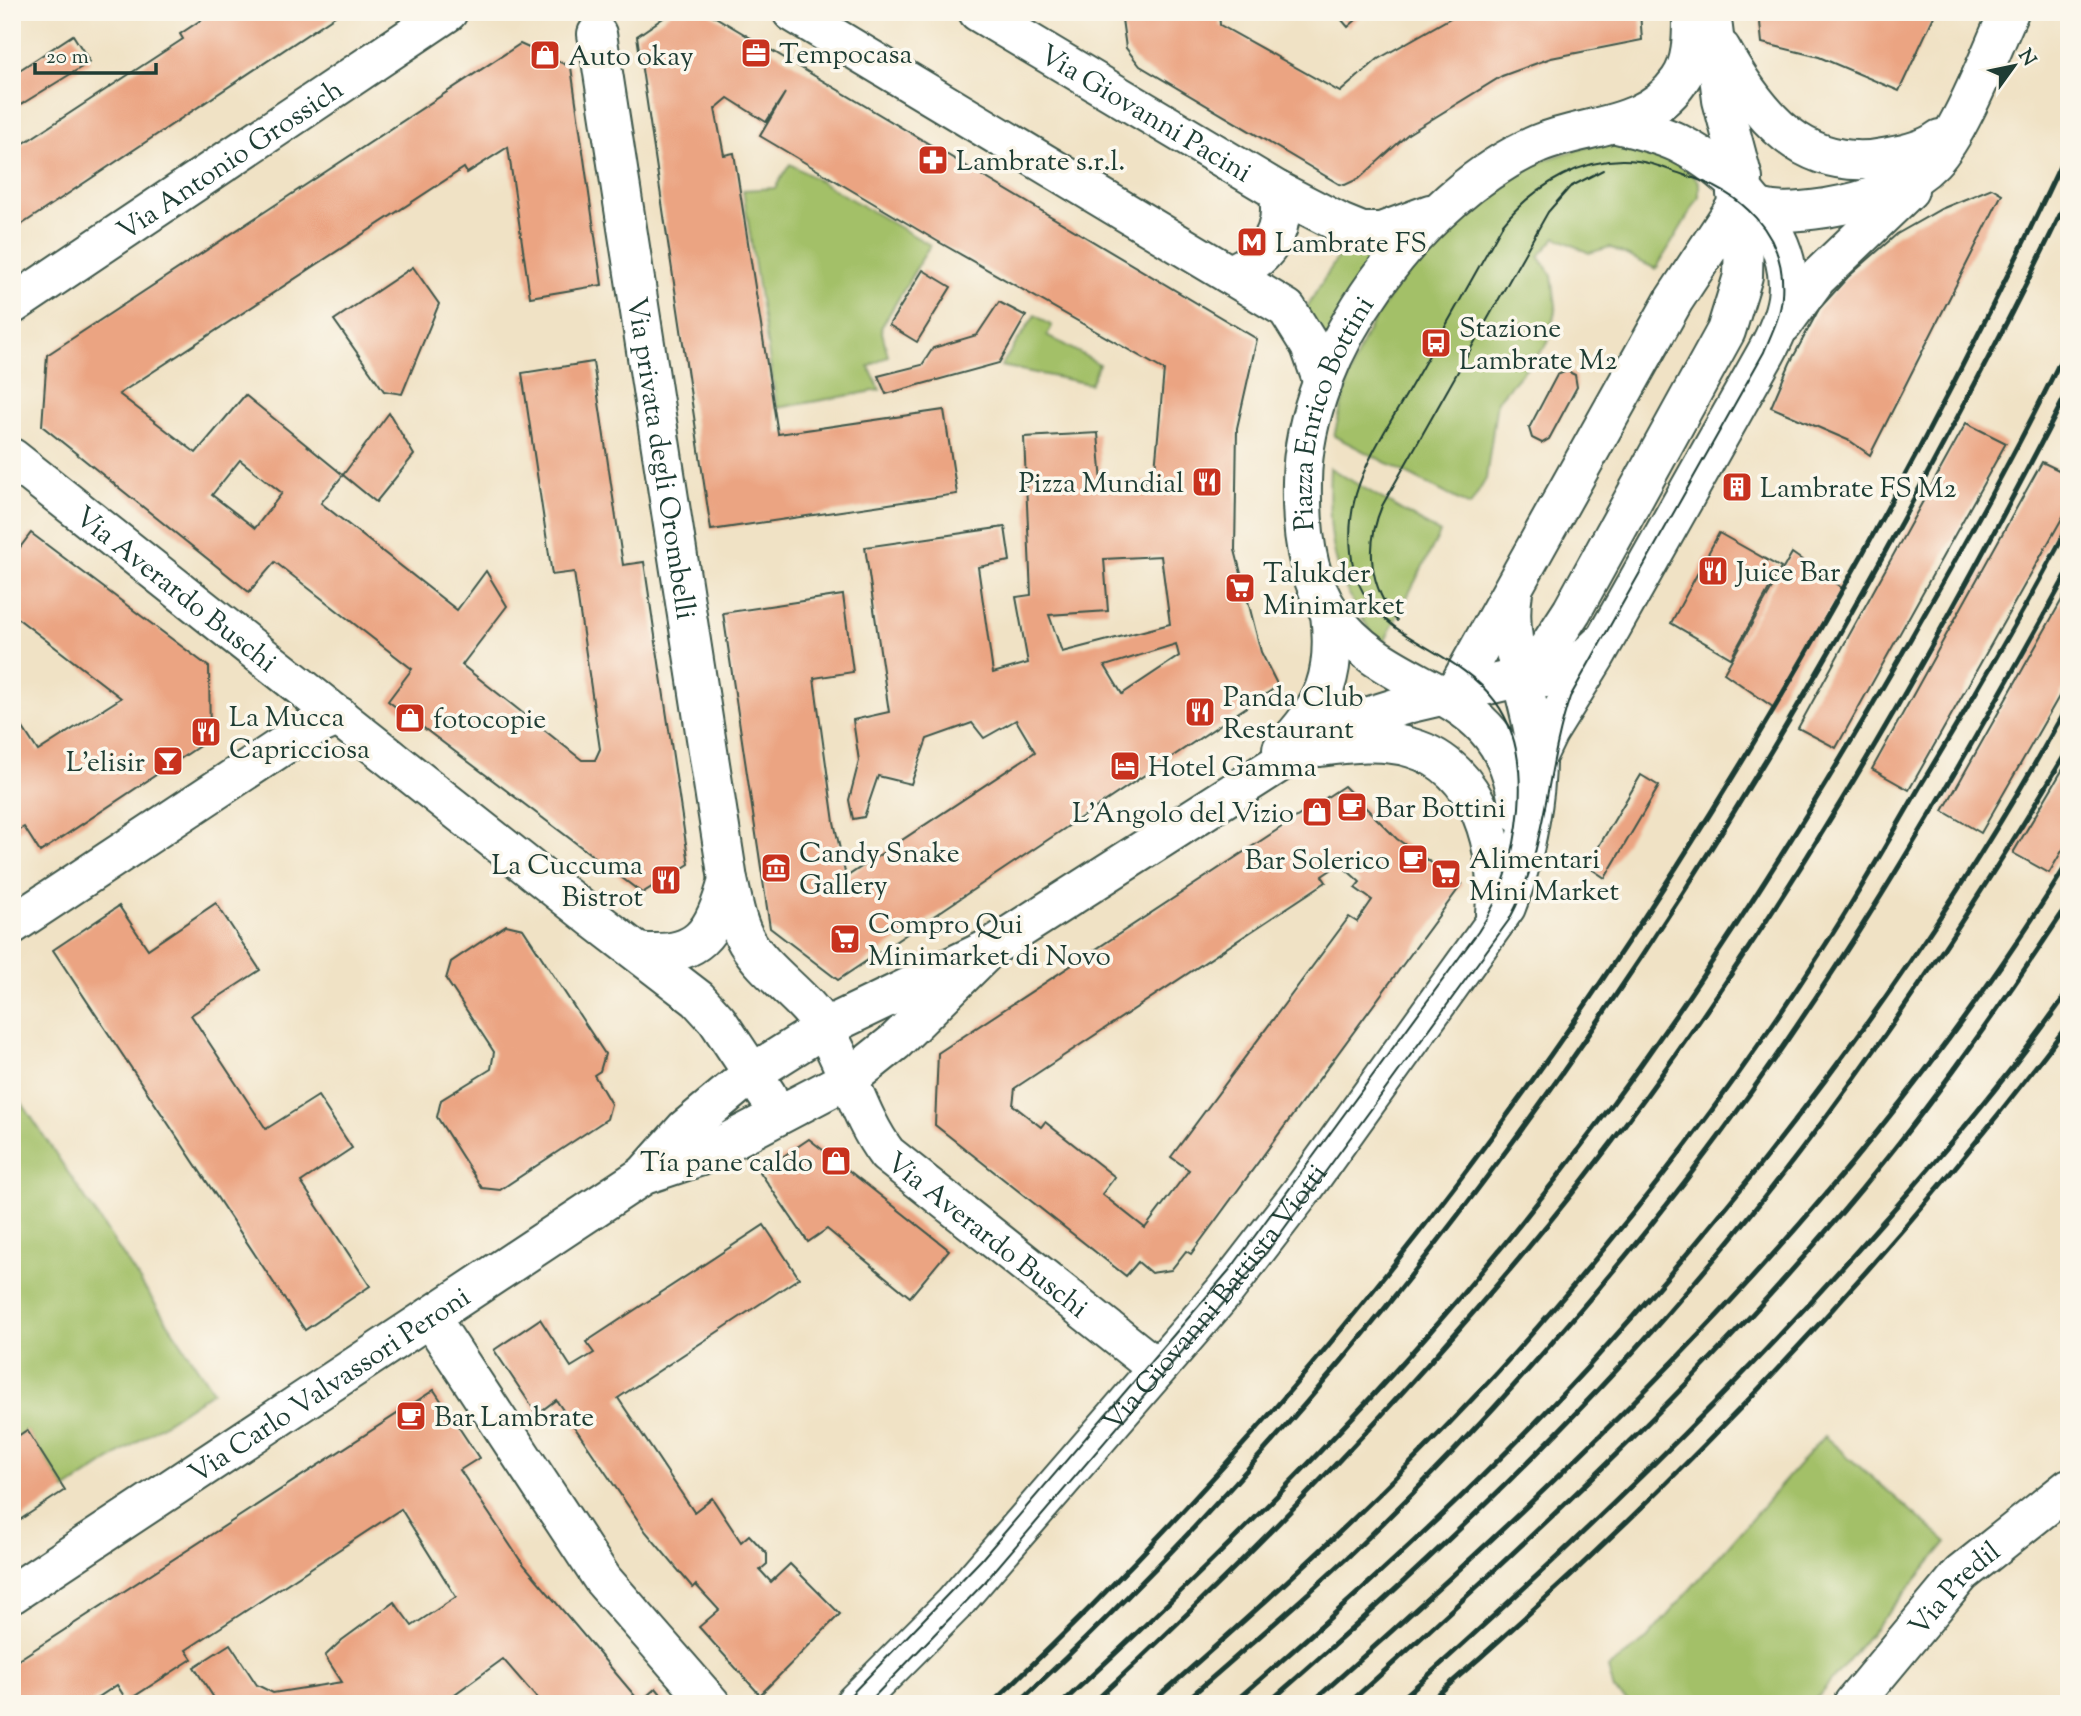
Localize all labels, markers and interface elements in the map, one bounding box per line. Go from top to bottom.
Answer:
scale bar [35,32,156,76]
north arrow [1980,32,2050,102]
office icon: Tempocasa [739,36,773,70]
place label: Tempocasa [779,36,913,76]
street label: Via Giovanni Pacini [1031,36,1258,194]
shop icon: Auto okay [528,38,562,72]
place label: Auto okay [568,38,694,78]
text: 20 m [46,43,89,73]
text: N [2011,44,2042,72]
street label: Via Antonio Grossich [110,71,352,252]
pharmacy icon: Lambrate s.r.l. [916,143,950,177]
place label: Lambrate s.r.l. [956,143,1125,183]
metro station icon: Lambrate FS [1235,225,1269,259]
place label: Lambrate FS [1275,225,1427,265]
street label: Piazza Enrico Bottini [1285,289,1385,532]
street label: Via privata degli Orombelli [615,294,704,623]
place label: Stazione Lambrate M2 [1459,310,1618,382]
bus stop icon: Stazione Lambrate M2 [1419,326,1453,360]
place label: Pizza Mundial [1018,465,1184,505]
restaurant icon: Pizza Mundial [1190,465,1224,499]
building icon: Lambrate FS M2 [1720,470,1754,504]
place label: Lambrate FS M2 [1760,470,1957,510]
street label: Via Averardo Buschi [65,498,284,683]
restaurant icon: Juice Bar [1696,554,1730,588]
place label: Juice Bar [1734,554,1841,594]
place label: Talukder Minimarket [1263,555,1405,627]
supermarket icon: Talukder Minimarket [1223,571,1257,605]
place label: Panda Club Restaurant [1223,679,1364,751]
restaurant icon: Panda Club Restaurant [1183,695,1217,729]
place label: La Mucca Capricciosa [229,699,370,771]
shop icon: fotocopie [393,701,427,735]
place label: fotocopie [433,701,546,741]
restaurant icon: La Mucca Capricciosa [189,715,223,749]
place label: L'elisir [66,744,145,784]
bar icon: L'elisir [151,744,185,778]
hotel icon: Hotel Gamma [1108,749,1142,783]
place label: Hotel Gamma [1148,749,1317,789]
cafe icon: Bar Bottini [1335,790,1369,824]
place label: Bar Bottini [1375,790,1506,830]
place label: L'Angolo del Vizio [1072,795,1294,835]
shop icon: L'Angolo del Vizio [1300,795,1334,829]
place label: Candy Snake Gallery [799,835,960,907]
place label: Alimentari Mini Market [1469,841,1619,913]
place label: Bar Solerico [1245,842,1390,882]
cafe icon: Bar Solerico [1396,842,1430,876]
place label: La Cuccuma Bistrot [491,847,643,919]
museum icon: Candy Snake Gallery [759,851,793,885]
supermarket icon: Alimentari Mini Market [1429,857,1463,891]
restaurant icon: La Cuccuma Bistrot [649,863,683,897]
place label: Compro Qui Minimarket di Novo [868,906,1111,978]
supermarket icon: Compro Qui Minimarket di Novo [828,922,862,956]
place label: Tía pane caldo [640,1144,813,1184]
shop icon: Tía pane caldo [819,1144,853,1178]
street label: Via Averardo Buschi [877,1144,1096,1329]
street label: Via Giovanni Battista Viotti [1095,1157,1338,1441]
street label: Via Carlo Valvassori Peroni [182,1279,479,1495]
cafe icon: Bar Lambrate [394,1399,428,1433]
place label: Bar Lambrate [434,1399,594,1439]
street label: Via Predil [1901,1533,2010,1646]

